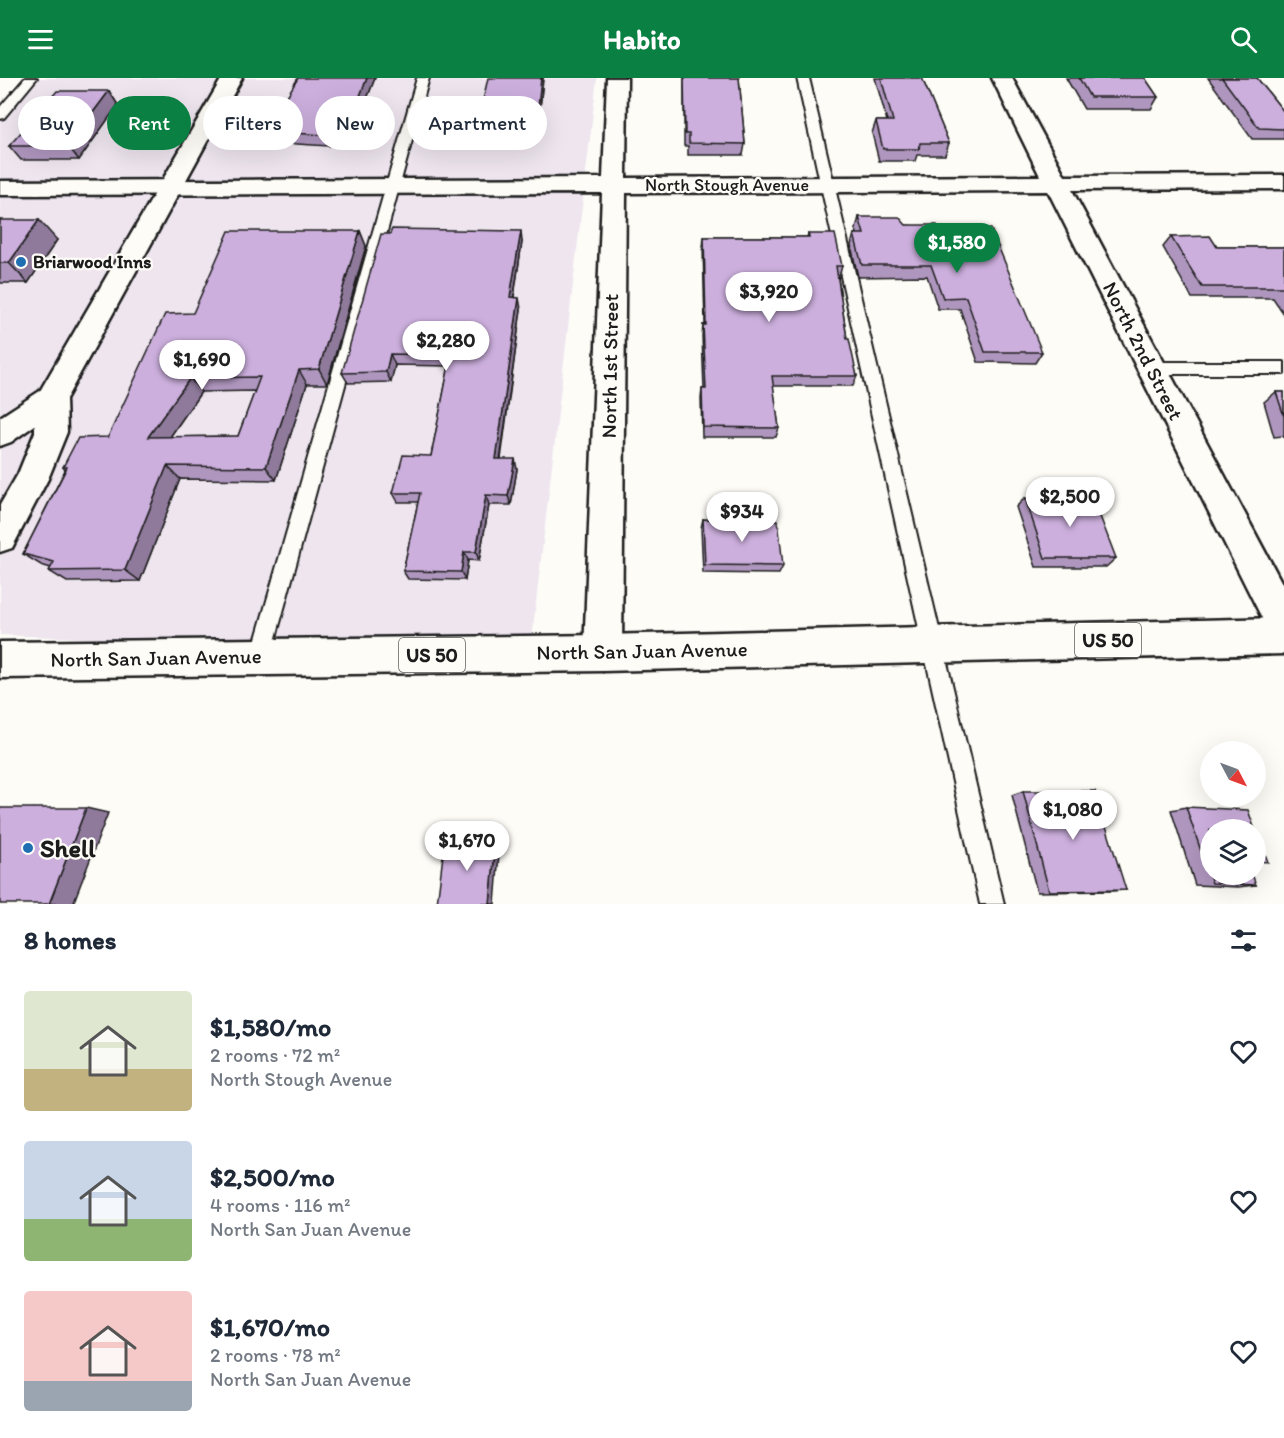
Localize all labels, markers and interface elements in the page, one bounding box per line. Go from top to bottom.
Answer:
icon: menu [24,23,57,56]
text: Habito [603,23,681,56]
icon: search [1227,23,1260,56]
chip: Buy [18,96,95,150]
chip: Rent [107,96,191,150]
chip: Filters [203,96,303,150]
chip: New [315,96,395,150]
chip: Apartment [407,96,547,150]
street label: North Stough Avenue [645,174,809,196]
pin: $1,580 [908,223,1006,274]
text: $1,580 [928,230,986,254]
place label: Briarwood Inns [33,251,151,273]
marker: Briarwood Inns [14,255,28,269]
pin: $3,920 [720,272,818,323]
street label: North 2nd Street [1098,277,1189,424]
text: $3,920 [739,279,799,303]
street label: North 1st Street [596,293,623,438]
pin: $2,280 [397,321,495,372]
text: $2,280 [416,328,476,352]
pin: $1,690 [153,340,251,391]
text: $1,690 [173,347,231,371]
pin: $2,500 [1021,477,1119,528]
text: $2,500 [1040,484,1100,508]
pin: $934 [706,492,778,543]
text: $934 [720,499,764,523]
road number: US 50 [1075,623,1141,657]
street label: North San Juan Avenue [536,636,748,665]
road number: US 50 [399,638,465,672]
street label: North San Juan Avenue [50,643,262,672]
north arrow [1200,741,1266,807]
map controls [1200,741,1266,885]
pin: $1,080 [1024,790,1122,841]
text: $1,080 [1043,797,1103,821]
button: layers [1200,819,1266,885]
pin: $1,670 [418,821,516,872]
text: $1,670 [439,828,495,852]
place label: Shell [40,832,96,864]
marker: Shell [21,841,35,855]
text: 8 homes [24,924,116,956]
icon: filters [1227,924,1260,957]
text: $1,580/mo [210,1011,331,1043]
icon: home [72,1015,144,1087]
icon: heart [1227,1035,1260,1068]
text: 2 rooms · 72 m² [210,1043,340,1067]
text: North Stough Avenue [210,1067,392,1091]
text: $2,500/mo [210,1161,335,1193]
icon: home [72,1165,144,1237]
icon: heart [1227,1185,1260,1218]
text: 4 rooms · 116 m² [210,1193,350,1217]
text: North San Juan Avenue [210,1217,411,1241]
text: $1,670/mo [210,1311,330,1343]
icon: home [72,1315,144,1387]
icon: heart [1227,1335,1260,1368]
text: 2 rooms · 78 m² [210,1343,341,1367]
text: North San Juan Avenue [210,1367,411,1391]

